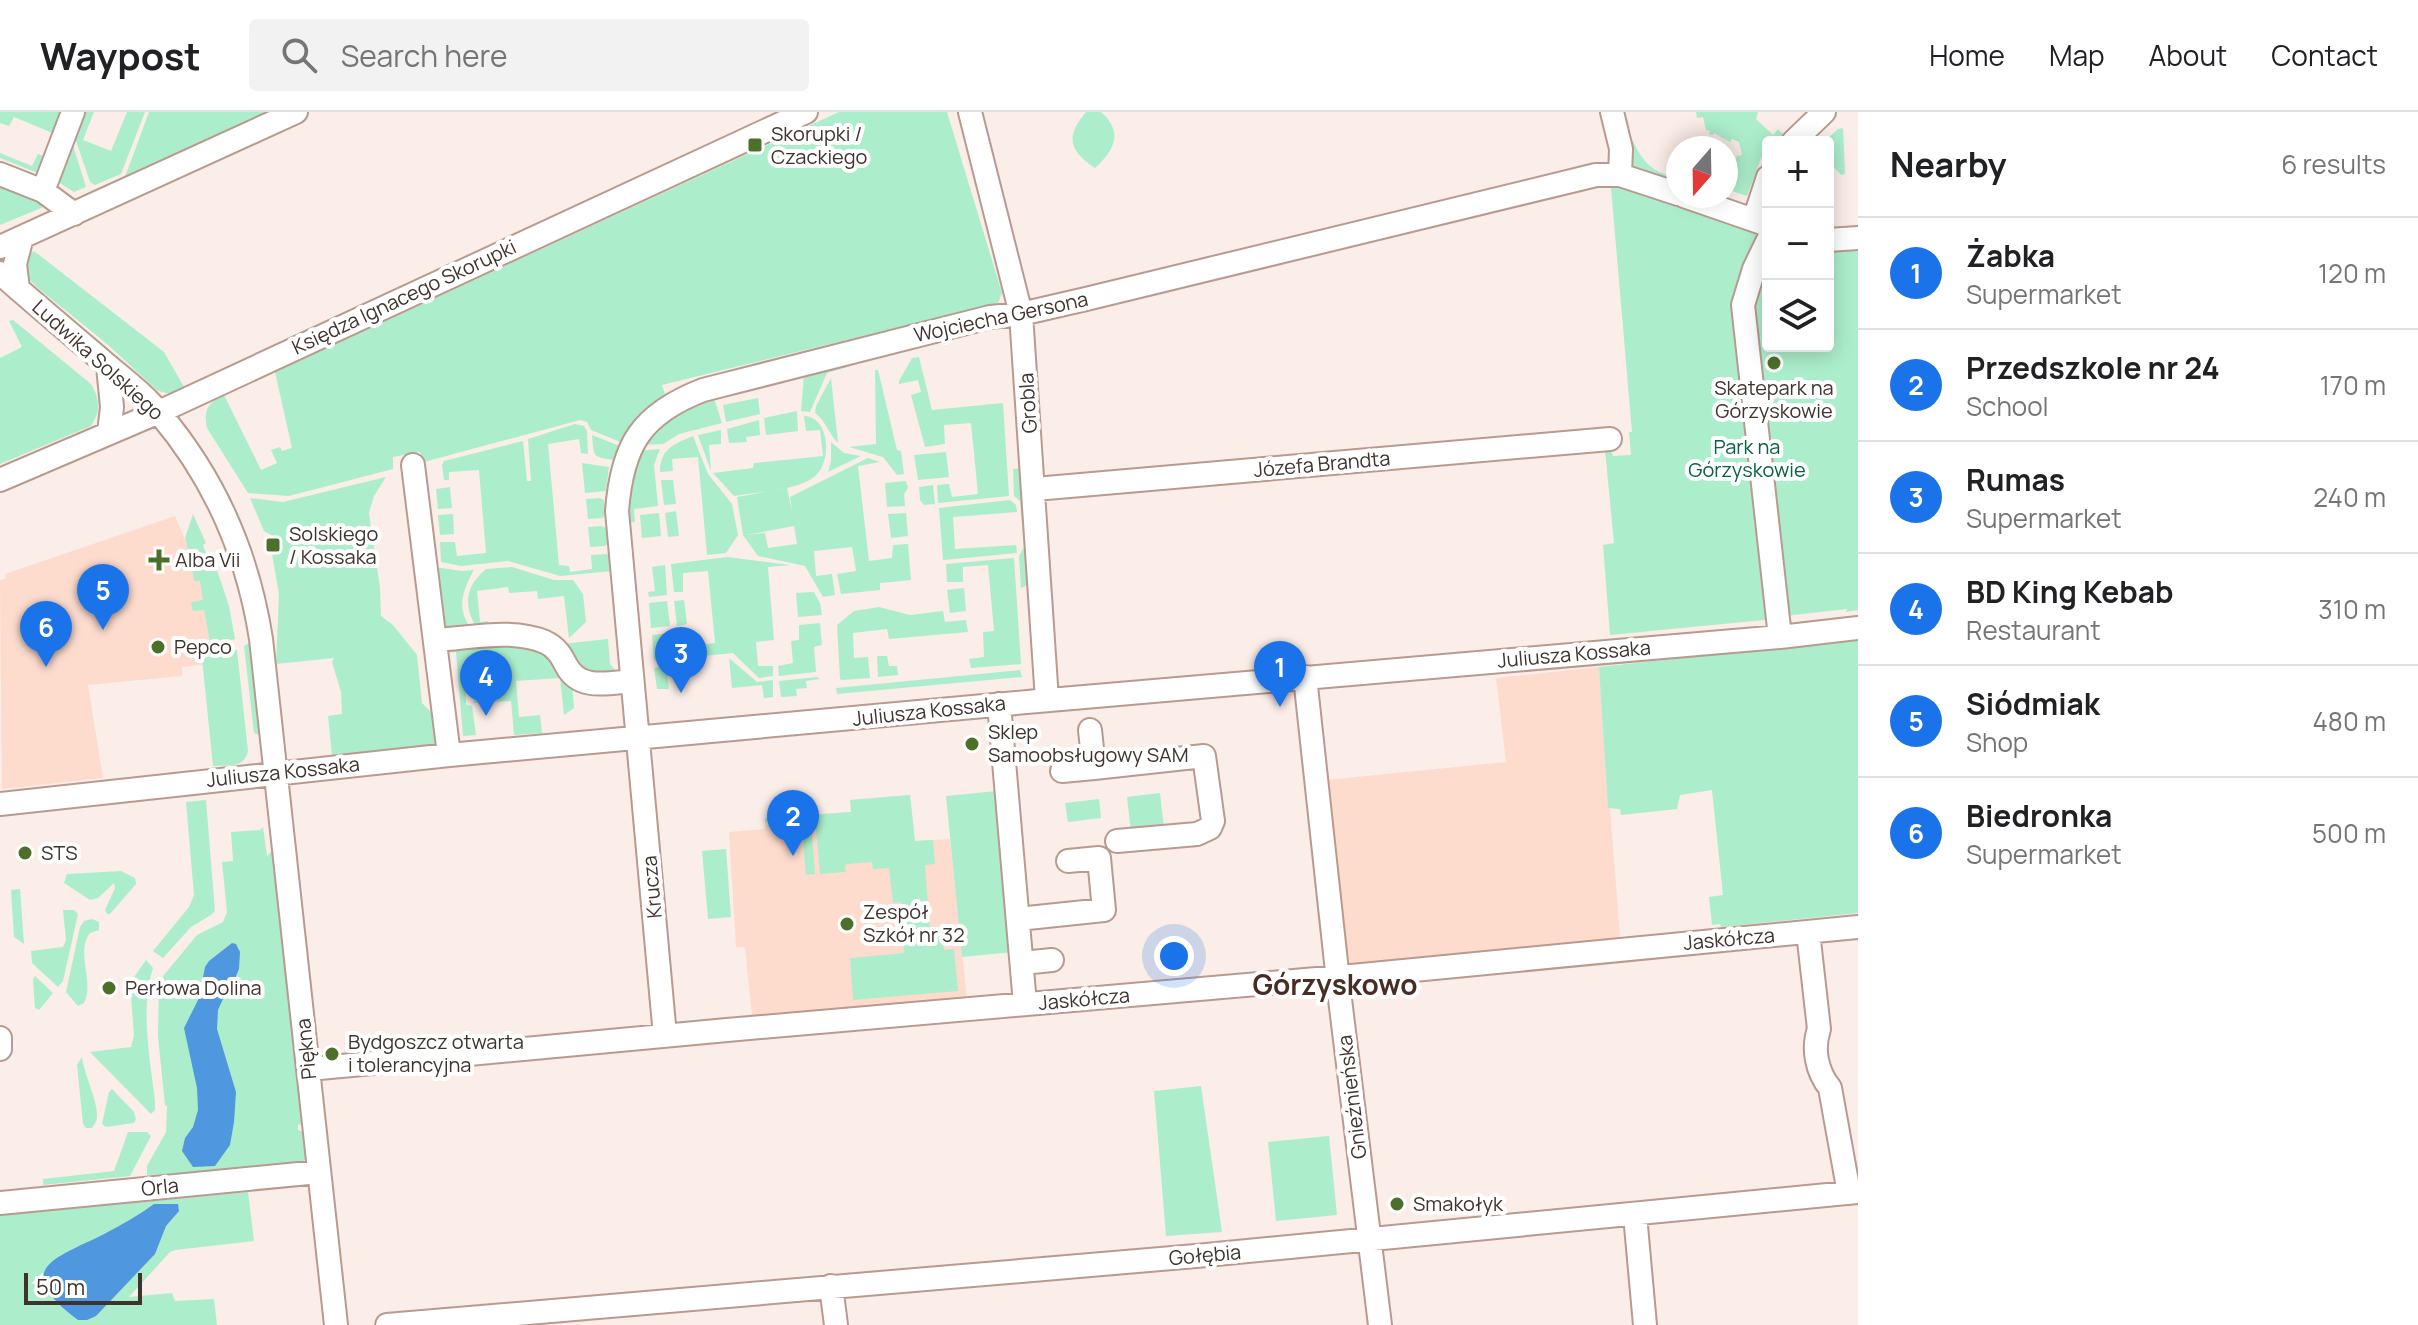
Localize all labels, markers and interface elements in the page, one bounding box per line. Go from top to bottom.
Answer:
search box [249,19,809,91]
text: Waypost [40,29,201,81]
icon: search [277,33,321,77]
text: Search here [341,35,508,76]
text: Home [1929,36,2005,74]
text: Map [2049,36,2105,74]
text: About [2149,36,2227,74]
text: Contact [2271,36,2378,74]
place label: Skorupki / Czackiego [771,120,868,170]
marker: Skorupki / Czackiego [746,136,764,154]
north arrow [1666,136,1738,208]
map controls [1762,136,1834,352]
button: + [1762,136,1834,208]
text: Nearby [1890,141,2006,187]
text: 6 results [2281,146,2386,182]
button: − [1762,208,1834,280]
street label: Księdza Ignacego Skorupki [287,233,520,360]
text: Żabka [1966,235,2055,276]
text: 1 [1910,255,1922,291]
text: 120 m [2318,255,2386,291]
text: Supermarket [1966,276,2122,312]
button: layers [1762,280,1834,352]
street label: Wojciecha Gersona [911,285,1090,348]
street label: Ludwika Solskiego [27,293,170,426]
text: Przedszkole nr 24 [1966,347,2220,388]
marker: Skatepark na Górzyskowie [1765,354,1783,372]
text: 2 [1908,367,1924,403]
text: 170 m [2320,367,2386,403]
street label: Grobla [1012,372,1043,434]
place label: Skatepark na Górzyskowie [1714,374,1834,424]
text: School [1966,388,2049,424]
park label: Park na Górzyskowie [1688,433,1806,483]
street label: Józefa Brandta [1253,444,1391,483]
text: Rumas [1966,459,2065,500]
text: 3 [1908,479,1924,515]
text: 240 m [2313,479,2386,515]
text: Supermarket [1966,500,2122,536]
place label: Solskiego / Kossaka [289,520,378,570]
marker: Solskiego / Kossaka [264,536,282,554]
place label: Alba Vii [175,546,240,573]
marker: Alba Vii [150,551,168,569]
pin: 5 [77,564,129,630]
text: BD King Kebab [1966,571,2174,612]
text: 4 [1908,591,1924,627]
text: 310 m [2318,591,2386,627]
pin: 6 [20,601,72,667]
text: Restaurant [1966,612,2101,648]
pin: 3 [655,627,707,693]
place label: Pepco [174,633,232,660]
street label: Juliusza Kossaka [1496,633,1652,674]
marker: Pepco [149,638,167,656]
pin: 1 [1254,641,1306,707]
pin: 4 [460,650,512,716]
text: Siódmiak [1966,683,2100,724]
street label: Juliusza Kossaka [851,689,1007,732]
text: 5 [1908,703,1924,739]
text: 480 m [2312,703,2386,739]
place label: Sklep Samoobsługowy SAM [988,718,1189,768]
text: Shop [1966,724,2028,760]
marker: Sklep Samoobsługowy SAM [963,735,981,753]
street label: Juliusza Kossaka [205,750,361,793]
pin: 2 [767,790,819,856]
text: Biedronka [1966,795,2112,836]
text: 6 [1908,815,1924,851]
text: 500 m [2312,815,2386,851]
text: Supermarket [1966,836,2122,872]
place label: STS [41,839,78,866]
marker: STS [16,844,34,862]
street label: Krucza [635,854,668,920]
place label: Zespół Szkół nr 32 [863,898,965,948]
marker: Zespół Szkół nr 32 [838,915,856,933]
street label: Jaskółcza [1682,921,1776,956]
your location [1154,936,1194,976]
district label: Górzyskowo [1252,965,1418,1003]
place label: Perłowa Dolina [125,974,262,1001]
marker: Perłowa Dolina [100,979,118,997]
street label: Jaskółcza [1037,981,1131,1016]
street label: Piękna [289,1017,322,1081]
place label: Bydgoszcz otwarta i tolerancyjna [348,1028,524,1078]
street label: Gnieźnieńska [1331,1034,1372,1161]
marker: Bydgoszcz otwarta i tolerancyjna [323,1045,341,1063]
street label: Orla [140,1171,180,1202]
place label: Smakołyk [1413,1190,1504,1217]
marker: Smakołyk [1388,1195,1406,1213]
street label: Gołębia [1168,1238,1242,1271]
scale bar [24,1269,142,1305]
text: 50 m [36,1272,85,1302]

